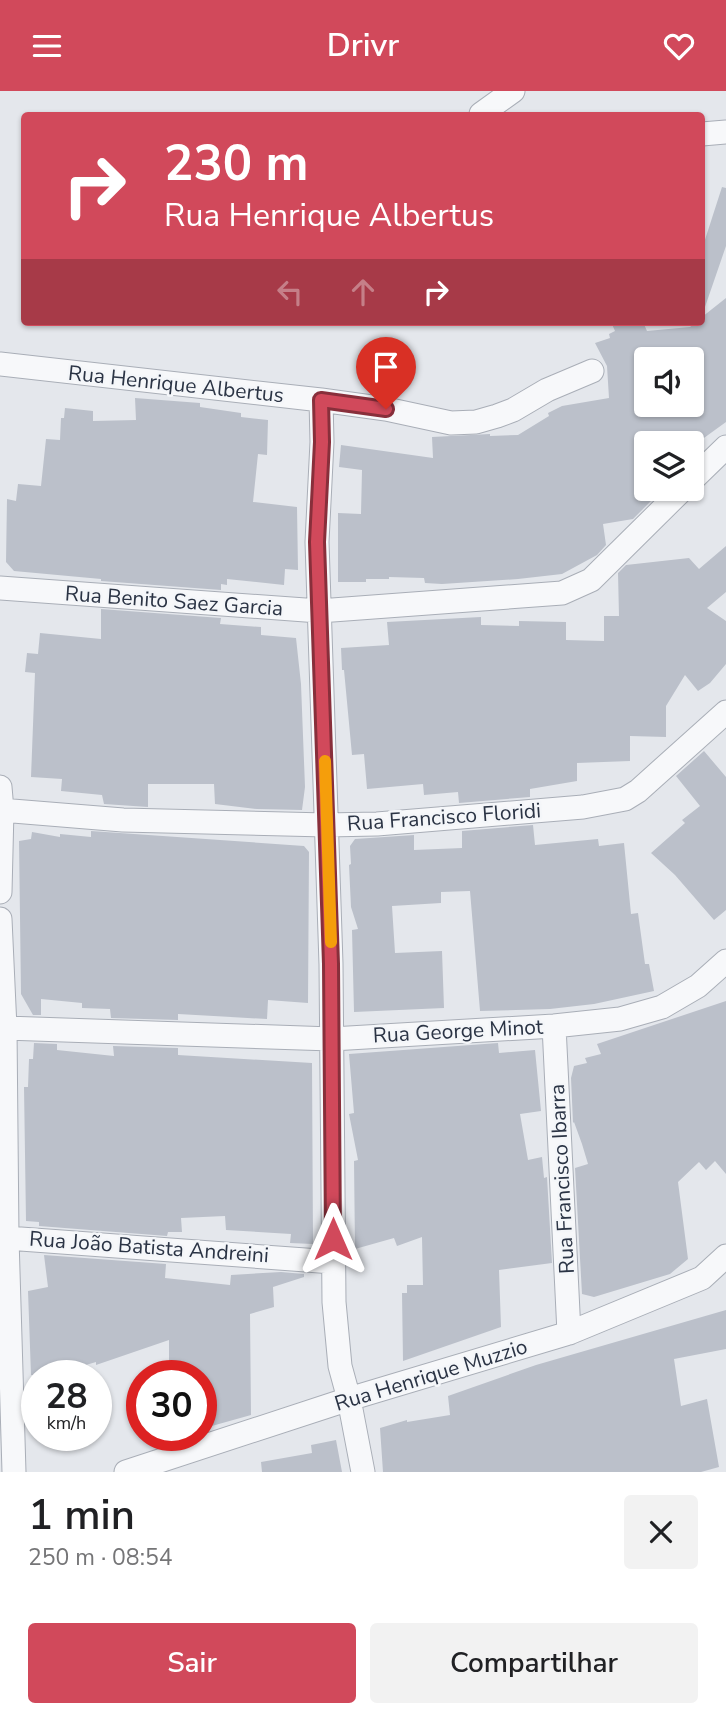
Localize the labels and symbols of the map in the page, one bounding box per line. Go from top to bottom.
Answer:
pin [356,337,416,409]
street label: Rua Henrique Albertus [67,359,285,409]
street label: Rua Benito Saez Garcia [64,579,284,623]
street label: Rua Francisco Floridi [346,796,542,838]
street label: Rua George Minot [372,1013,544,1049]
street label: Rua Francisco Ibarra [543,1083,581,1275]
position arrow [296,1202,370,1276]
street label: Rua João Batista Andreini [28,1225,270,1269]
street label: Rua Henrique Muzzio [331,1332,531,1418]
speed limit sign: 30 [126,1360,217,1451]

